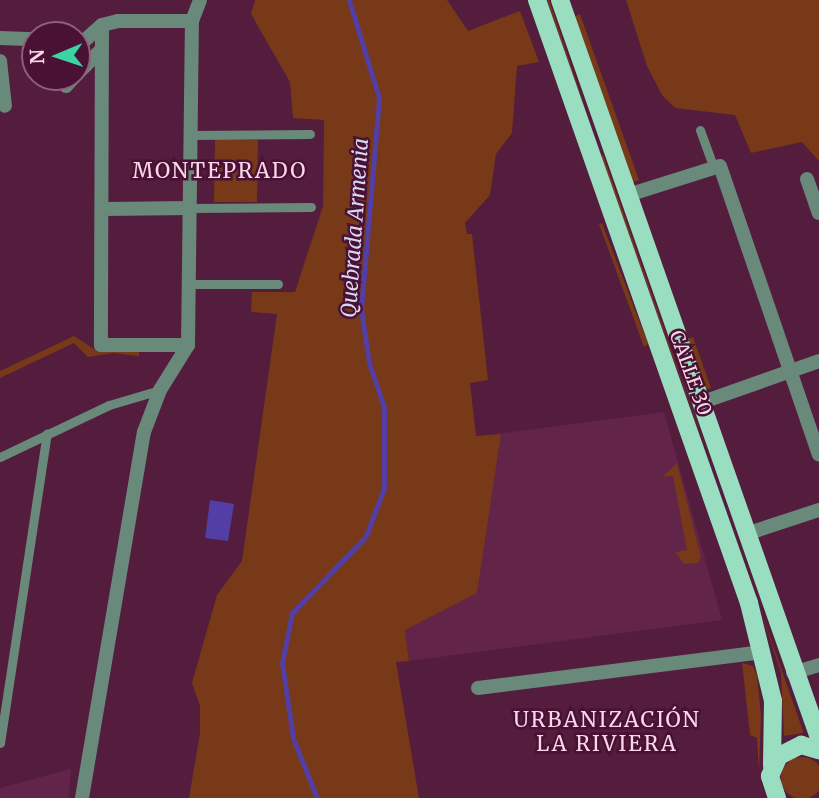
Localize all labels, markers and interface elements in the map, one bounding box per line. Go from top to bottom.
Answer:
north arrow [21,21,91,91]
text: N [25,49,49,65]
water label: Quebrada Armenia [336,137,374,319]
district label: MONTEPRADO [134,158,306,184]
street label: CALLE 30 [664,328,716,418]
district label: URBANIZACIÓN LA RIVIERA [515,707,699,757]

